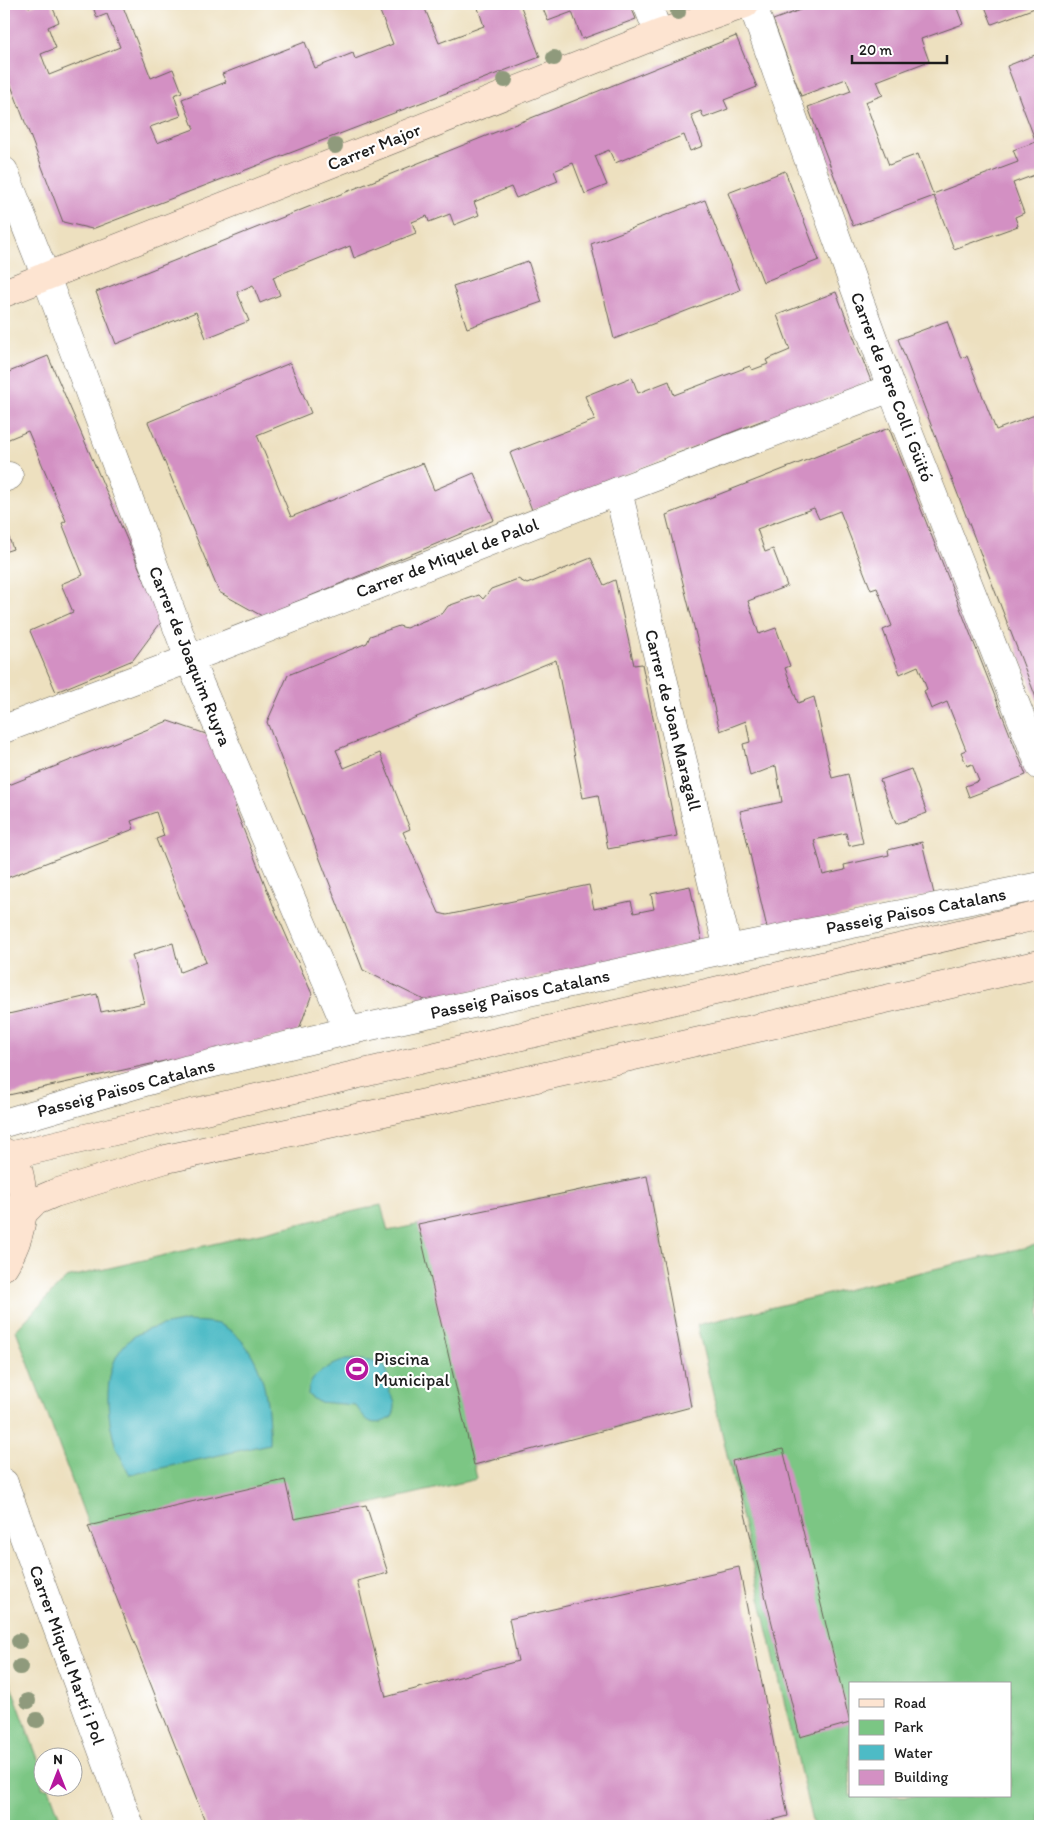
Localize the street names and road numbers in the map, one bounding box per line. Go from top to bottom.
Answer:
street label: Carrer Major [324,118,424,176]
street label: Carrer de Pere Coll i Güitó [846,289,938,485]
street label: Carrer de Miquel de Palol [353,513,541,603]
street label: Carrer de Joaquim Ruyra [144,563,236,750]
street label: Carrer de Joan Maragall [640,627,706,813]
street label: Passeig Països Catalans [824,883,1008,939]
street label: Passeig Països Catalans [428,964,612,1024]
street label: Passeig Països Catalans [35,1054,217,1122]
street label: Carrer Miquel Martí i Pol [24,1562,110,1748]

